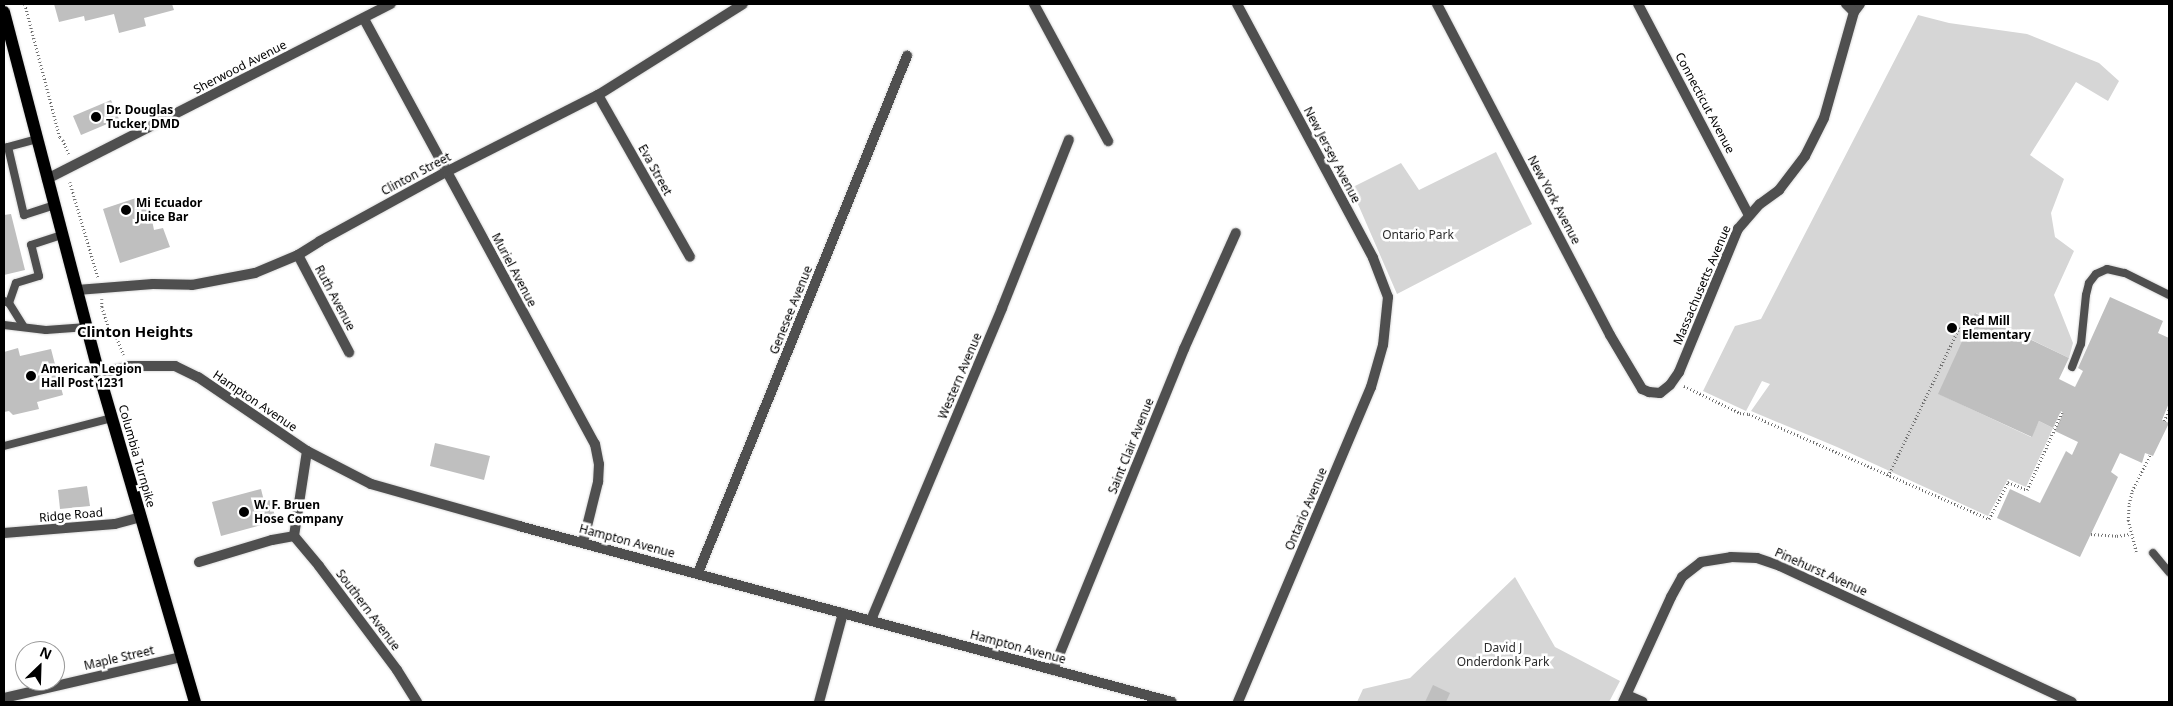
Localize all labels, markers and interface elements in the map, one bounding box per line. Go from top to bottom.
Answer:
street label: Sherwood Avenue [191,37,289,97]
street label: Connecticut Avenue [1672,50,1738,156]
place label: Dr. Douglas Tucker, DMD [106,103,180,131]
street label: New Jersey Avenue [1301,104,1363,206]
marker: Dr. Douglas Tucker, DMD [90,111,102,123]
street label: Eva Street [635,142,675,198]
street label: Clinton Street [379,150,453,198]
street label: New York Avenue [1525,153,1583,247]
place label: Mi Ecuador Juice Bar [136,196,202,224]
marker: Mi Ecuador Juice Bar [120,204,132,216]
street label: Massachusetts Avenue [1670,223,1734,347]
park label: Ontario Park [1382,228,1454,242]
street label: Muriel Avenue [489,231,539,309]
street label: Ruth Avenue [312,263,358,333]
street label: Genesee Avenue [767,264,815,356]
place label: Red Mill Elementary [1962,314,2031,342]
marker: Red Mill Elementary [1946,322,1958,334]
district label: Clinton Heights [77,323,193,341]
street label: Western Avenue [935,331,985,421]
place label: American Legion Hall Post 1231 [41,362,142,390]
street label: Hampton Avenue [210,367,300,435]
marker: American Legion Hall Post 1231 [25,370,37,382]
street label: Saint Clair Avenue [1105,396,1157,496]
street label: Columbia Turnpike [115,403,159,509]
street label: Ontario Avenue [1282,465,1330,553]
place label: W. F. Bruen Hose Company [254,498,343,526]
street label: Ridge Road [38,505,104,525]
marker: W. F. Bruen Hose Company [238,506,250,518]
street label: Hampton Avenue [578,521,676,561]
street label: Pinehurst Avenue [1773,545,1869,599]
street label: Southern Avenue [333,567,403,653]
street label: Hampton Avenue [969,627,1067,667]
north arrow [15,641,65,691]
park label: David J Onderdonk Park [1457,641,1549,669]
text: N [37,642,55,664]
street label: Maple Street [83,643,155,673]

